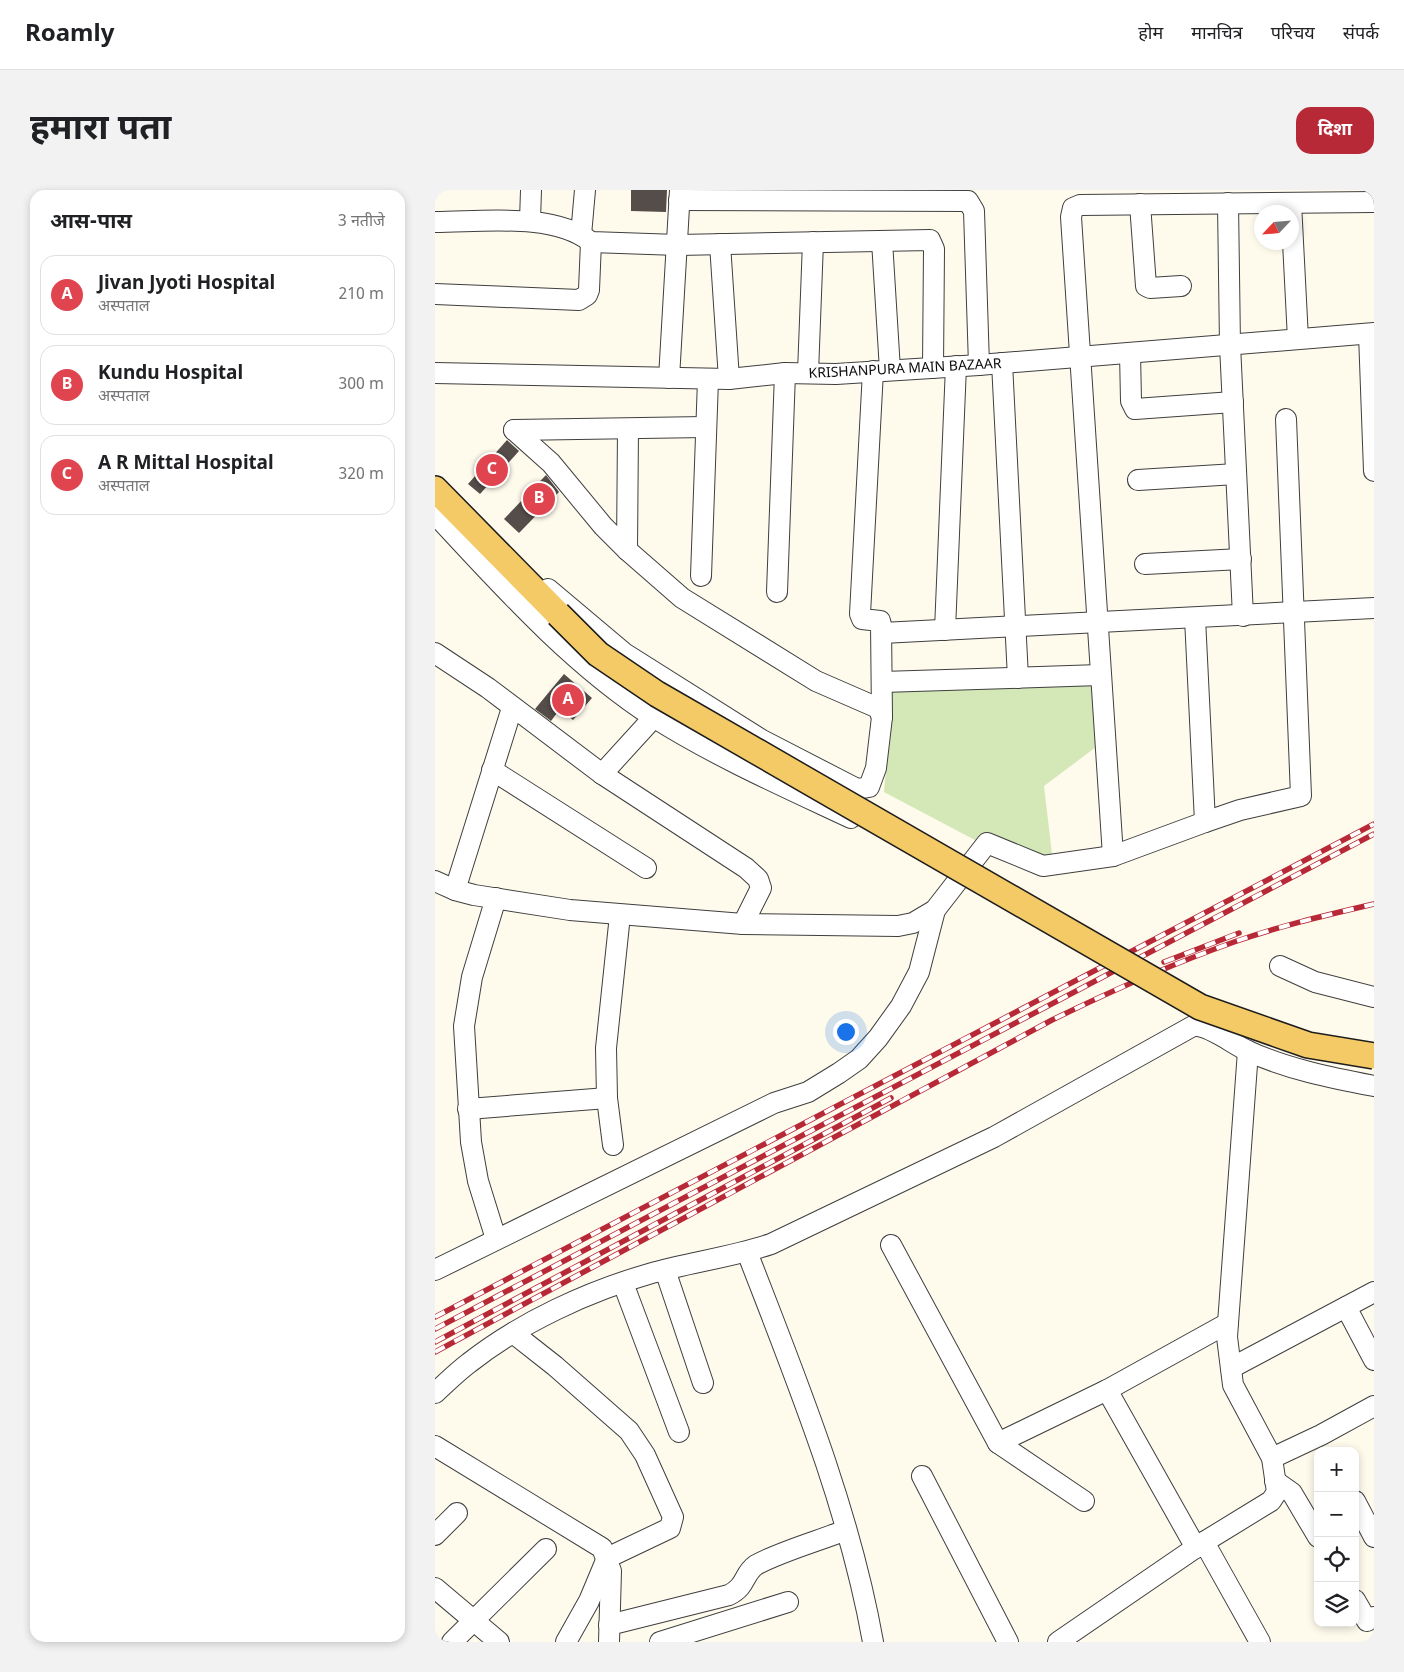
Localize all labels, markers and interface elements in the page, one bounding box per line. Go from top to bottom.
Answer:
text: Roamly [25,19,114,51]
text: होम [1138,23,1163,46]
text: मानचित्र [1191,23,1243,46]
text: परिचय [1271,23,1315,46]
text: संपर्क [1343,23,1379,46]
button: दिशा [1296,107,1374,154]
text: हमारा पता [30,108,171,153]
north arrow [1254,205,1299,250]
text: आस-पास [50,209,132,237]
text: 3 नतीजे [338,212,385,233]
text: Jivan Jyoti Hospital [98,272,275,297]
text: A [61,285,73,306]
text: 210 m [338,285,384,306]
text: अस्पताल [98,297,150,318]
street label: KRISHANPURA MAIN BAZAAR [808,355,1002,384]
text: Kundu Hospital [98,362,243,387]
text: B [62,375,72,396]
text: 300 m [338,375,384,396]
text: अस्पताल [98,387,150,408]
pin: C [476,451,508,489]
text: A R Mittal Hospital [98,452,274,477]
text: C [62,465,72,486]
text: 320 m [338,465,384,486]
text: अस्पताल [98,477,150,498]
pin: B [523,480,555,518]
pin: A [552,681,584,719]
your location [833,1019,859,1045]
map controls [1314,1447,1359,1627]
button: + [1314,1447,1359,1492]
button: − [1314,1492,1359,1537]
button: locate [1314,1537,1359,1582]
button: layers [1314,1582,1359,1627]

